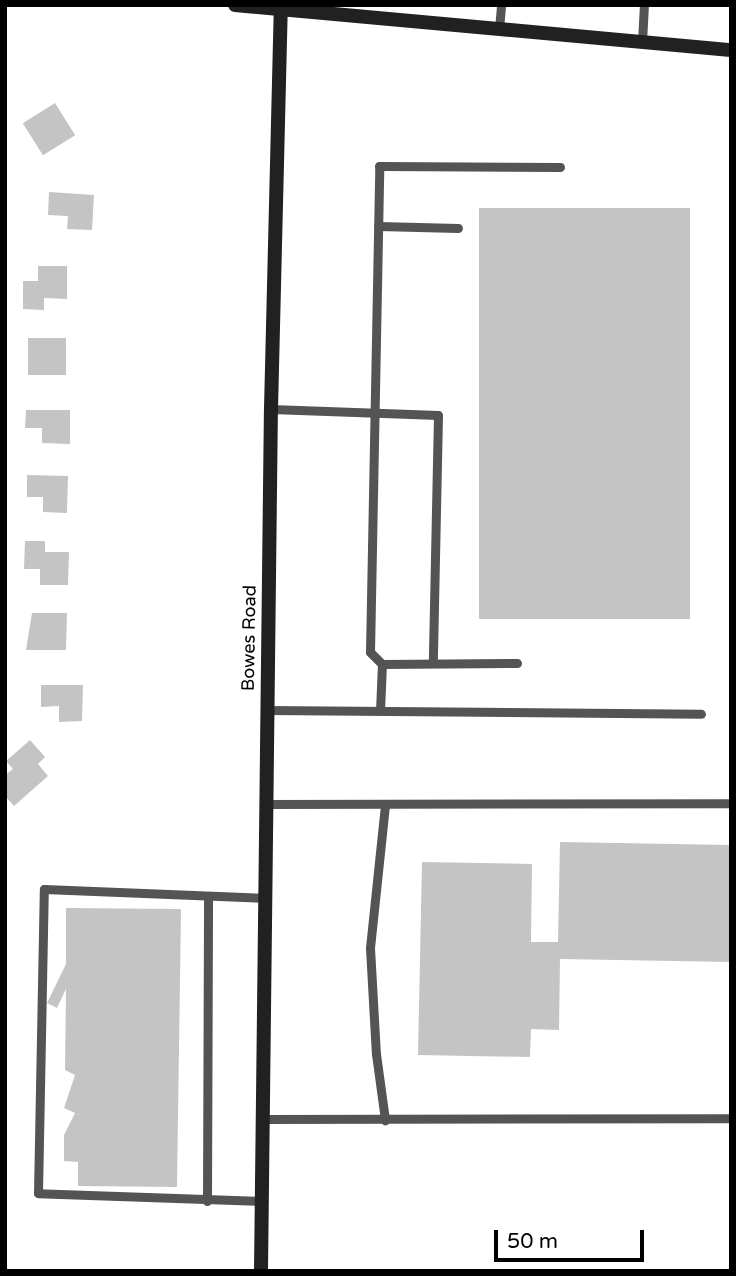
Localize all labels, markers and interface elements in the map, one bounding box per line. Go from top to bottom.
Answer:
street label: Bowes Road [237,585,261,691]
scale bar [498,1216,648,1260]
text: 50 m [507,1229,558,1254]

